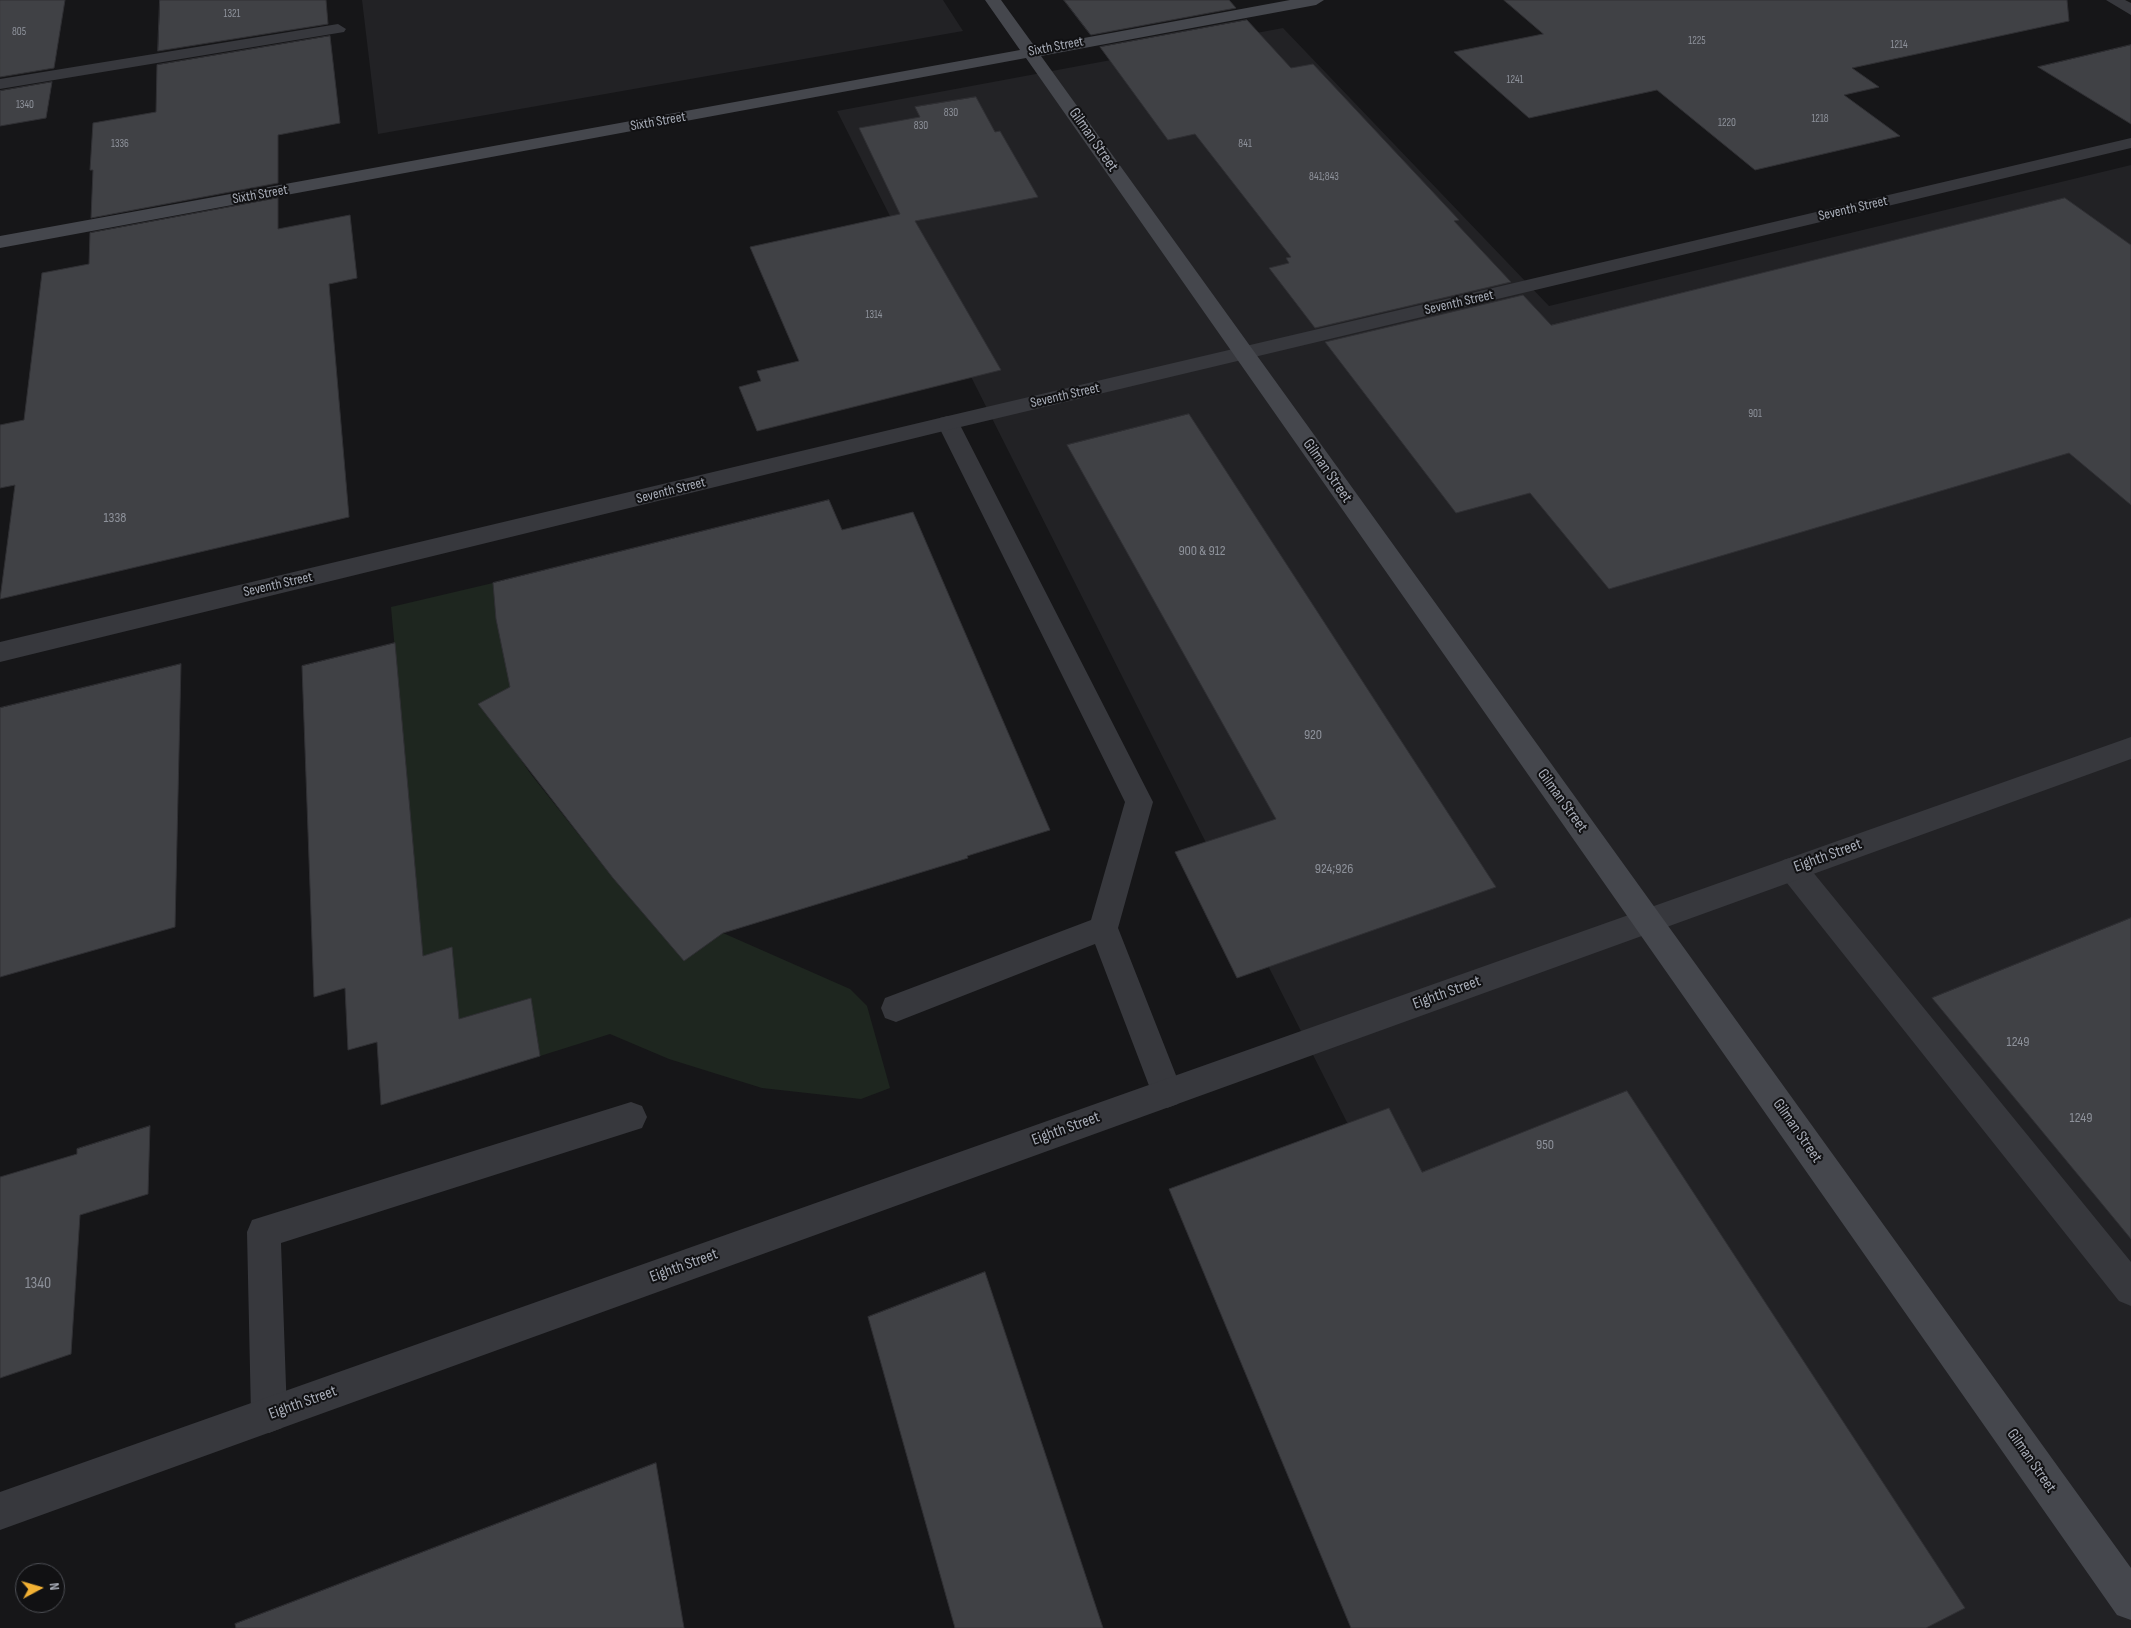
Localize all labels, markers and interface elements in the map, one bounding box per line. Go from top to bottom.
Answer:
house number: 1321 [224,7,240,21]
house number: 805 [12,25,26,39]
street label: Sixth Street [1027,33,1085,61]
house number: 1225 [1688,34,1706,48]
house number: 1214 [1891,38,1907,52]
house number: 1241 [1507,73,1523,87]
house number: 1340 [16,98,34,112]
street label: Gilman Street [1064,104,1122,176]
house number: 830 [944,106,958,120]
street label: Sixth Street [629,109,687,135]
house number: 1218 [1811,112,1829,126]
house number: 1220 [1718,116,1736,130]
house number: 830 [914,119,928,133]
house number: 1336 [111,137,129,151]
house number: 841 [1238,137,1252,151]
house number: 841;843 [1309,170,1339,184]
street label: Sixth Street [231,182,289,208]
street label: Seventh Street [1817,193,1889,225]
street label: Seventh Street [1423,287,1495,319]
house number: 1314 [866,308,882,322]
street label: Seventh Street [1029,380,1101,412]
house number: 901 [1748,407,1762,421]
street label: Gilman Street [1298,435,1356,507]
street label: Seventh Street [635,474,707,508]
house number: 1338 [104,510,126,526]
house number: 900 & 912 [1178,543,1226,559]
street label: Seventh Street [242,569,314,601]
house number: 920 [1304,727,1322,743]
street label: Gilman Street [1533,766,1591,836]
street label: Eighth Street [1791,835,1865,877]
house number: 924;926 [1315,861,1353,877]
street label: Eighth Street [1410,972,1484,1014]
house number: 1249 [2007,1034,2029,1050]
street label: Gilman Street [1768,1095,1826,1167]
street label: Eighth Street [1029,1108,1103,1150]
house number: 1249 [2070,1110,2092,1126]
house number: 950 [1536,1137,1554,1153]
street label: Eighth Street [647,1245,721,1287]
house number: 1340 [25,1274,51,1294]
street label: Eighth Street [266,1382,340,1424]
street label: Gilman Street [2002,1425,2060,1497]
north arrow [15,1563,65,1613]
text: N [46,1582,63,1591]

